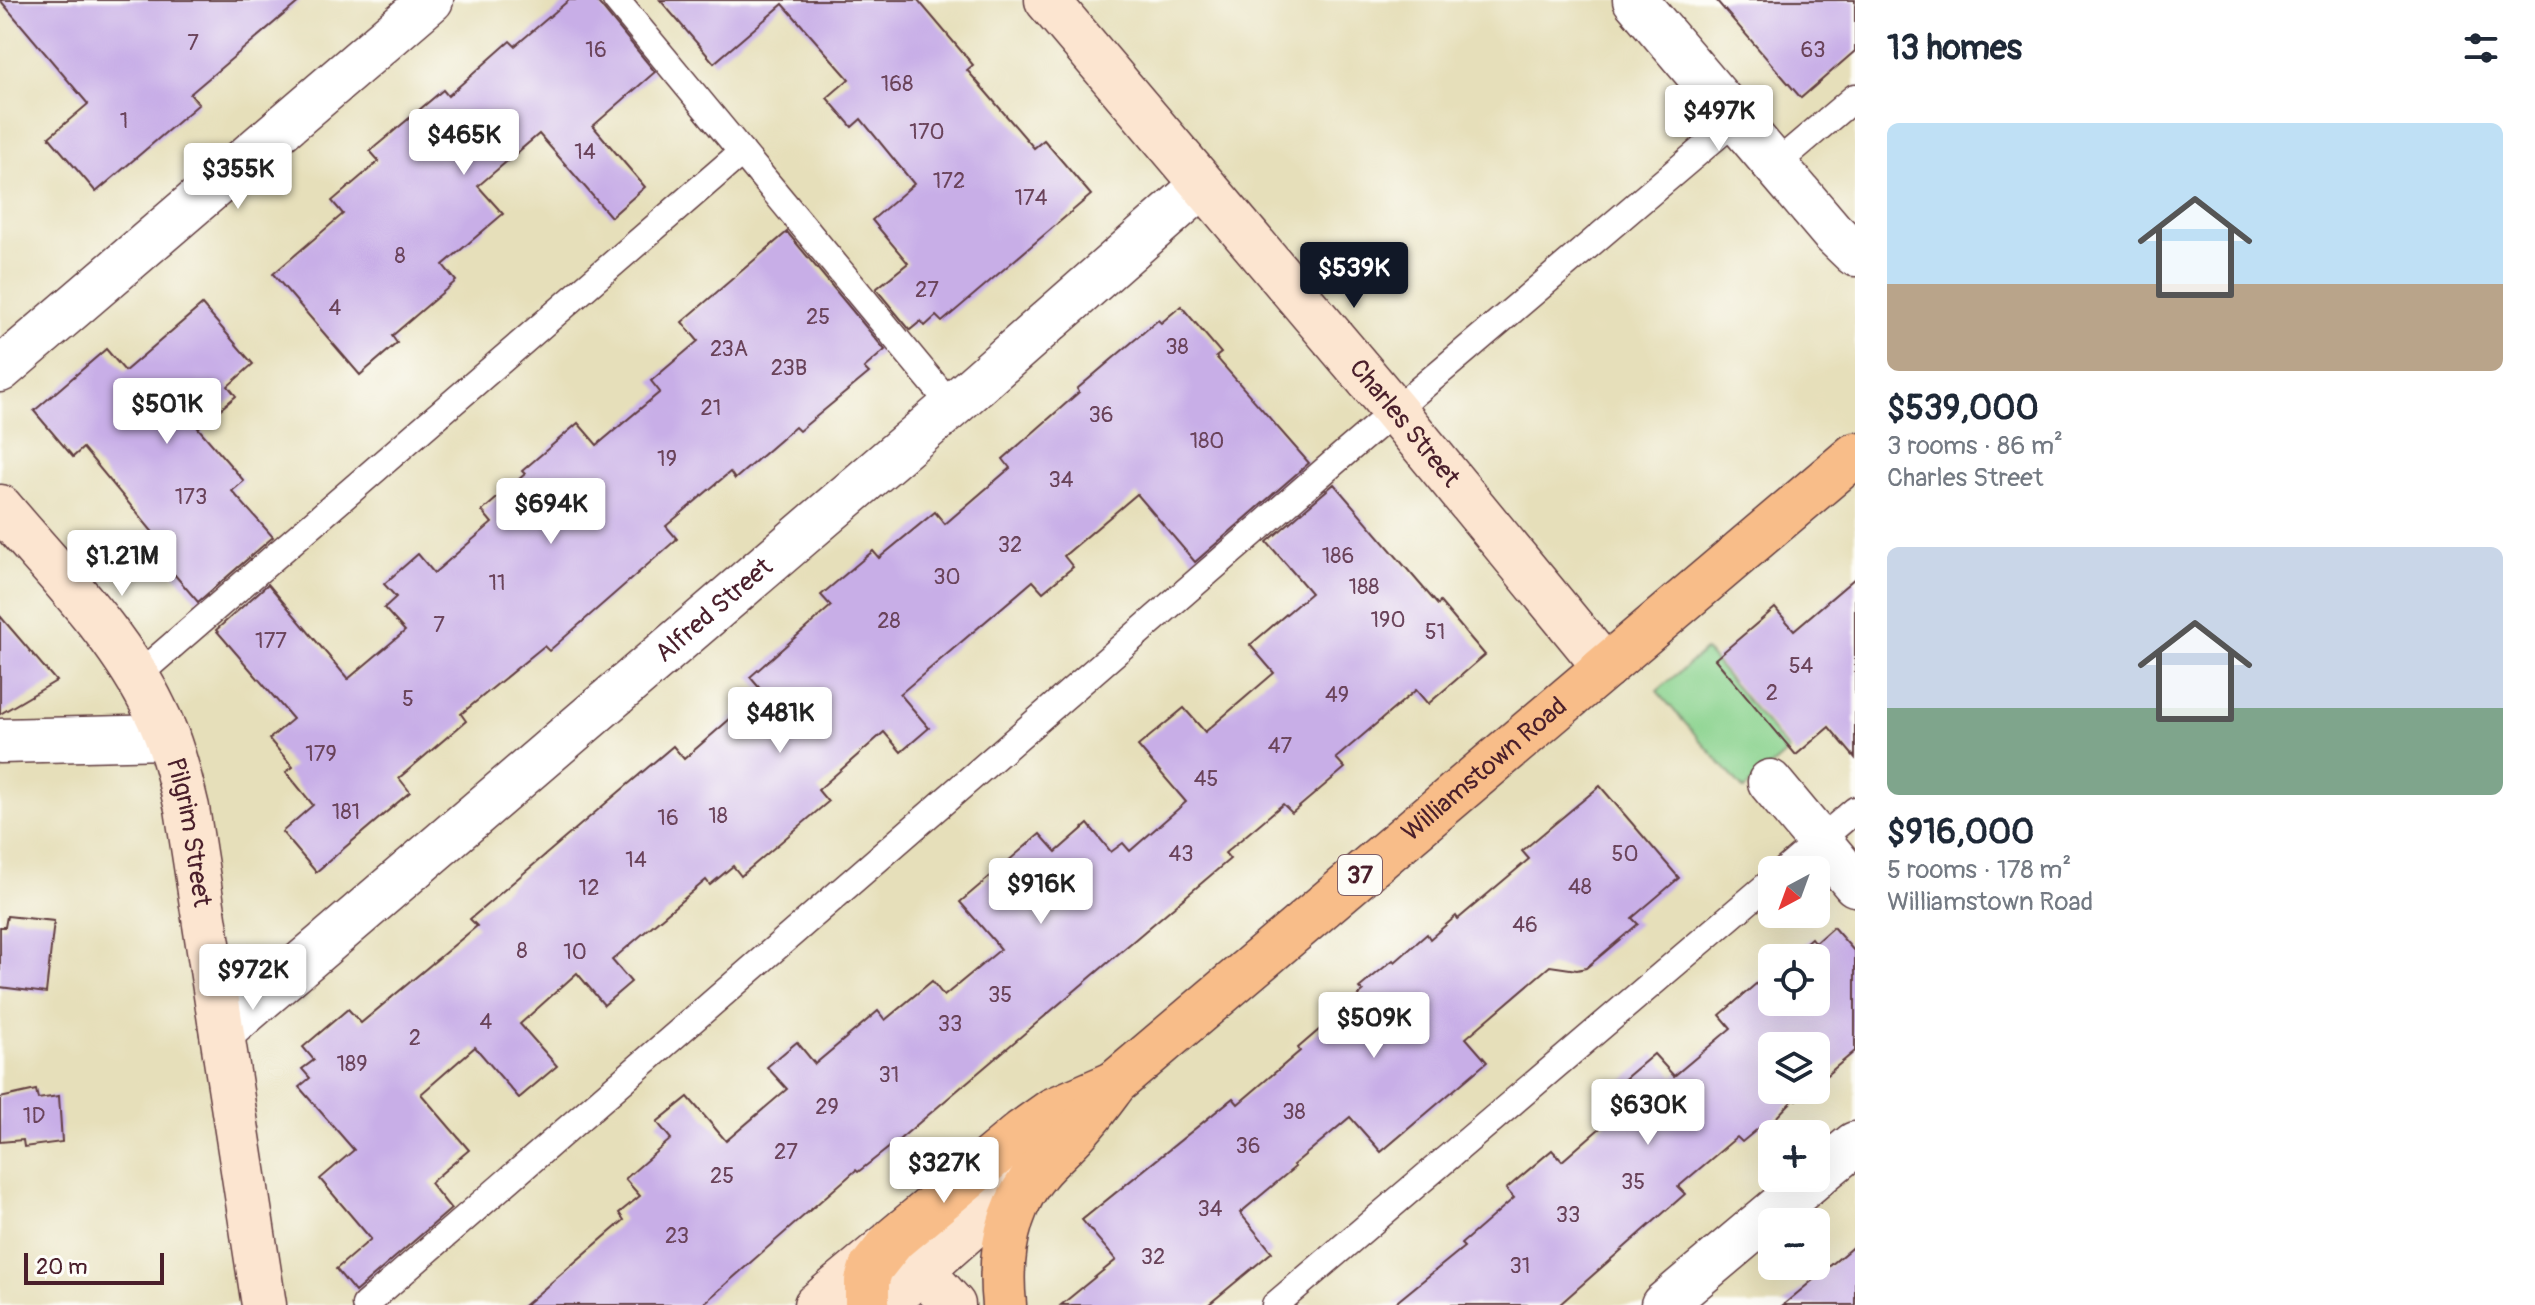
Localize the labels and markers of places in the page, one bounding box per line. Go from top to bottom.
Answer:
pin: $497K [1663,85,1775,153]
pin: $465K [408,109,520,177]
pin: $355K [182,143,294,211]
pin: $539K [1298,242,1410,310]
pin: $501K [111,378,223,446]
pin: $694K [495,478,607,546]
pin: $1.21M [57,530,187,598]
pin: $481K [724,687,836,755]
pin: $916K [985,858,1097,926]
pin: $972K [197,944,309,1012]
pin: $509K [1318,992,1430,1060]
pin: $630K [1592,1079,1704,1147]
pin: $327K [888,1137,1000,1205]

